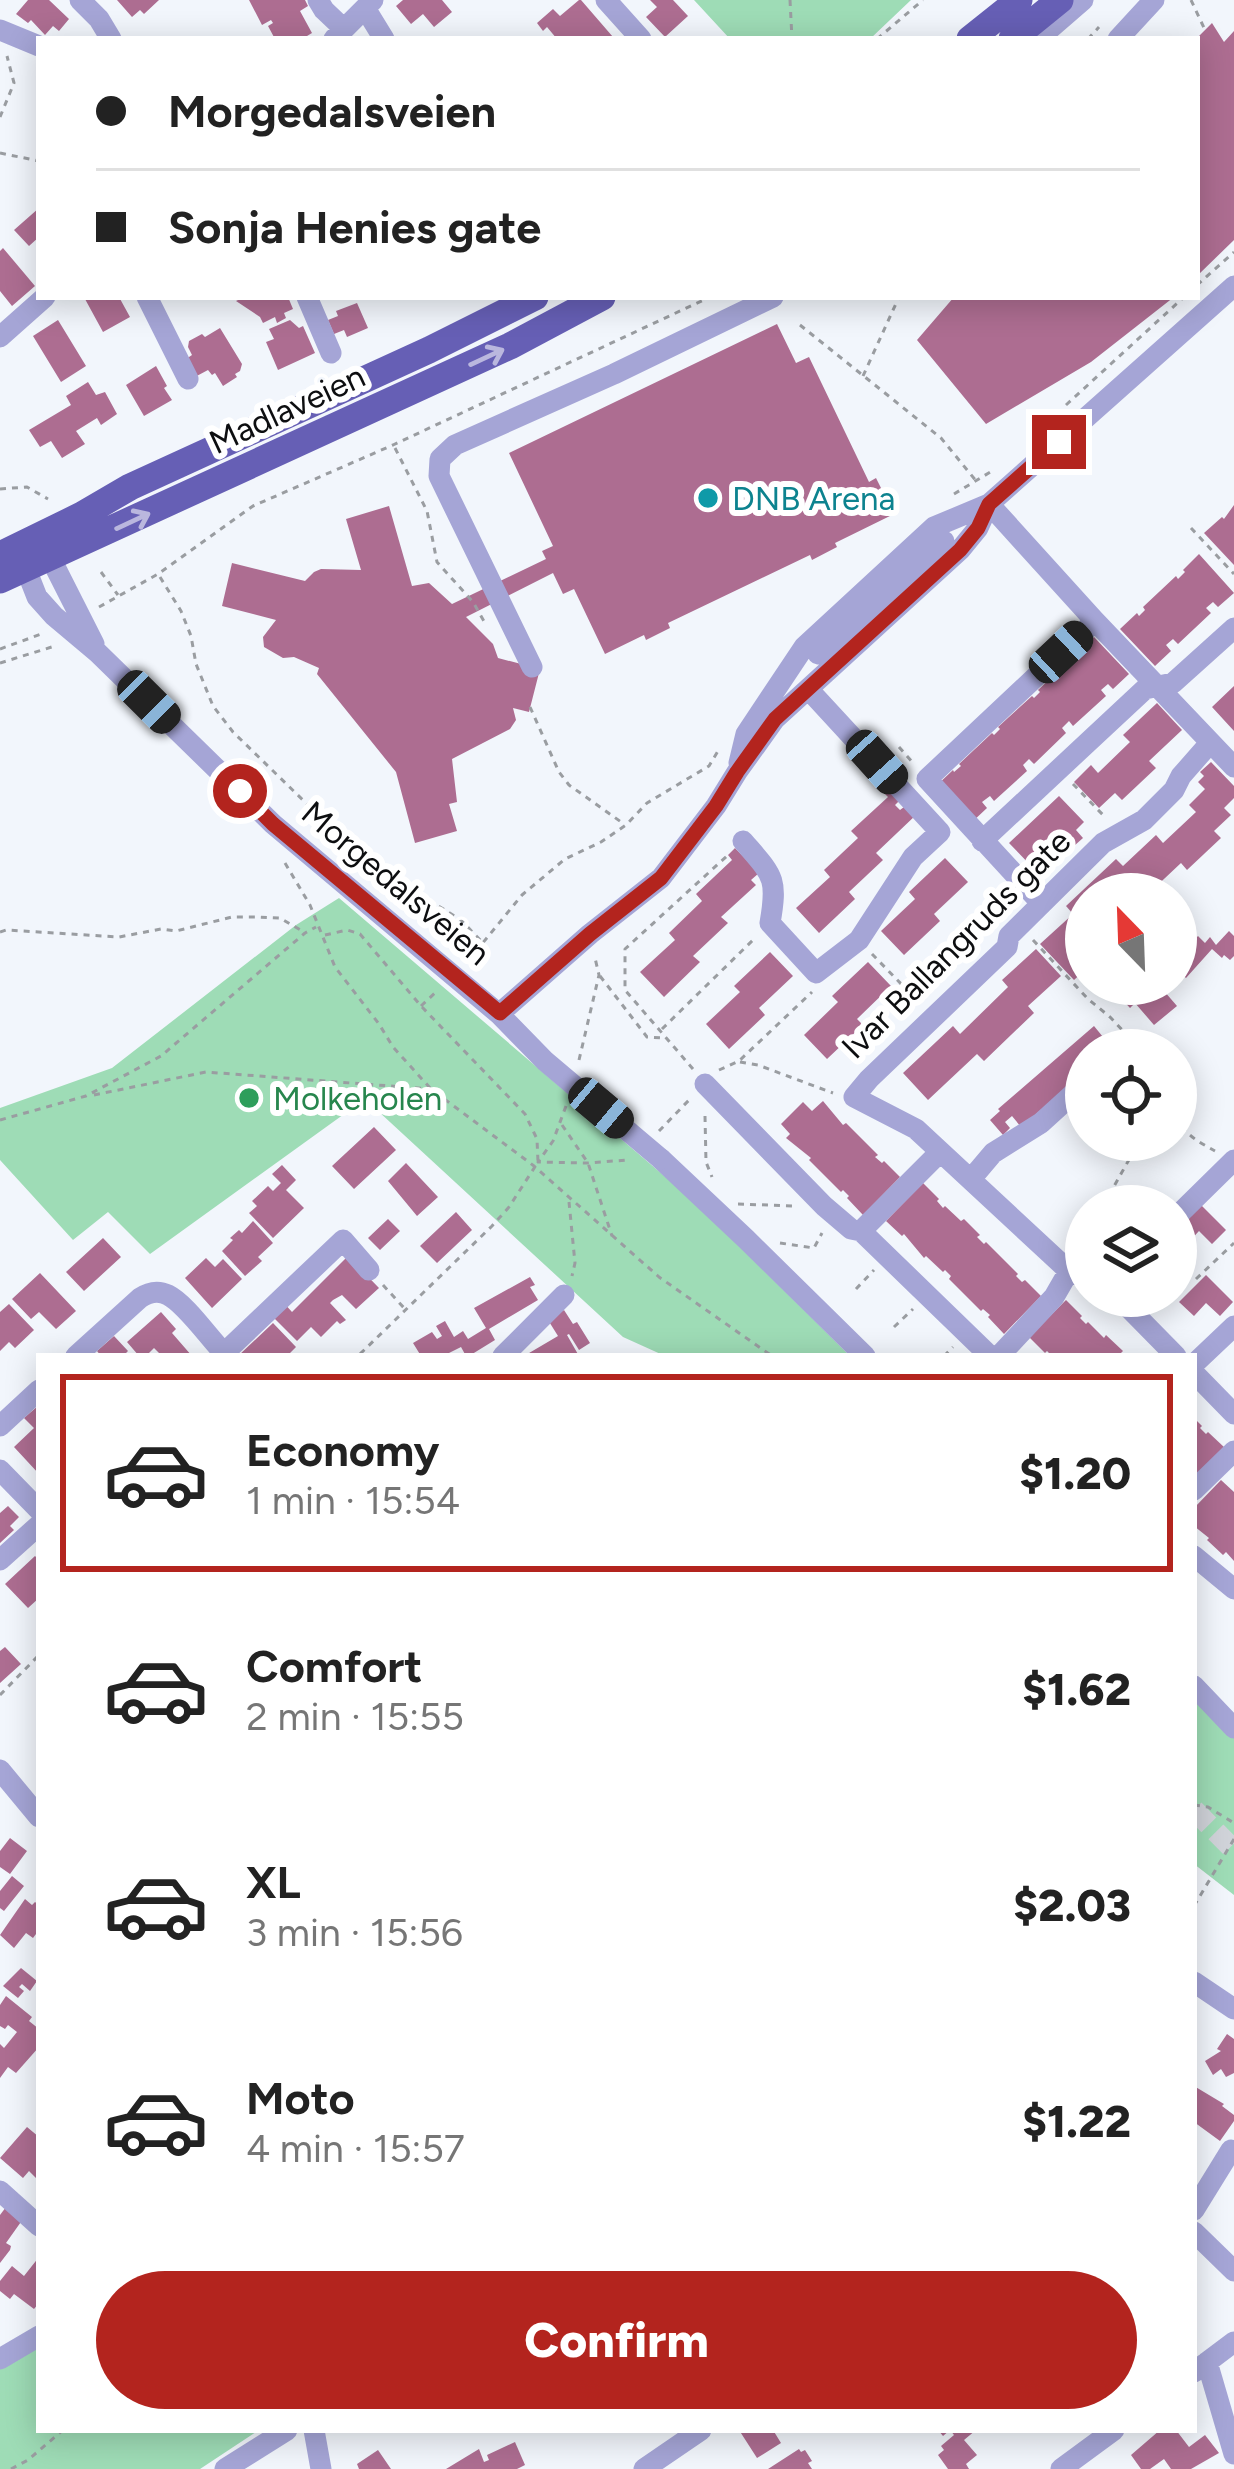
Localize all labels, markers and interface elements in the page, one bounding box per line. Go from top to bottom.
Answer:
text: Morgedalsveien [168,84,496,138]
text: Sonja Henies gate [168,200,541,254]
one-way arrow [468,345,504,367]
street label: Madlaveien [203,356,371,462]
route end [1032,415,1086,469]
place label: DNB Arena [732,479,895,518]
marker: DNB Arena [695,485,721,511]
one-way arrow [114,509,150,531]
car [1022,614,1100,690]
car [111,664,187,740]
car [840,723,914,801]
route start [213,764,267,818]
street label: Morgedalsveien [294,793,498,973]
street label: Ivar Ballangruds gate [834,822,1078,1066]
north arrow [1065,873,1197,1005]
map controls [1065,873,1197,1317]
button: locate [1065,1029,1197,1161]
car [562,1071,640,1145]
place label: Molkeholen [273,1079,442,1118]
marker: Molkeholen [236,1085,262,1111]
button: layers [1065,1185,1197,1317]
icon: car [102,1419,210,1527]
text: Economy [246,1423,439,1477]
text: $1.20 [1019,1446,1131,1500]
text: 1 min · 15:54 [246,1477,460,1524]
icon: car [102,1635,210,1743]
text: Comfort [246,1639,422,1693]
text: $1.62 [1022,1662,1131,1716]
text: 2 min · 15:55 [246,1693,464,1740]
icon: car [102,1851,210,1959]
text: XL [246,1855,301,1909]
text: $2.03 [1013,1878,1131,1932]
text: 3 min · 15:56 [246,1909,463,1956]
icon: car [102,2067,210,2175]
text: Moto [246,2071,355,2125]
text: $1.22 [1022,2094,1131,2148]
text: 4 min · 15:57 [246,2125,465,2172]
button: Confirm [96,2271,1137,2409]

